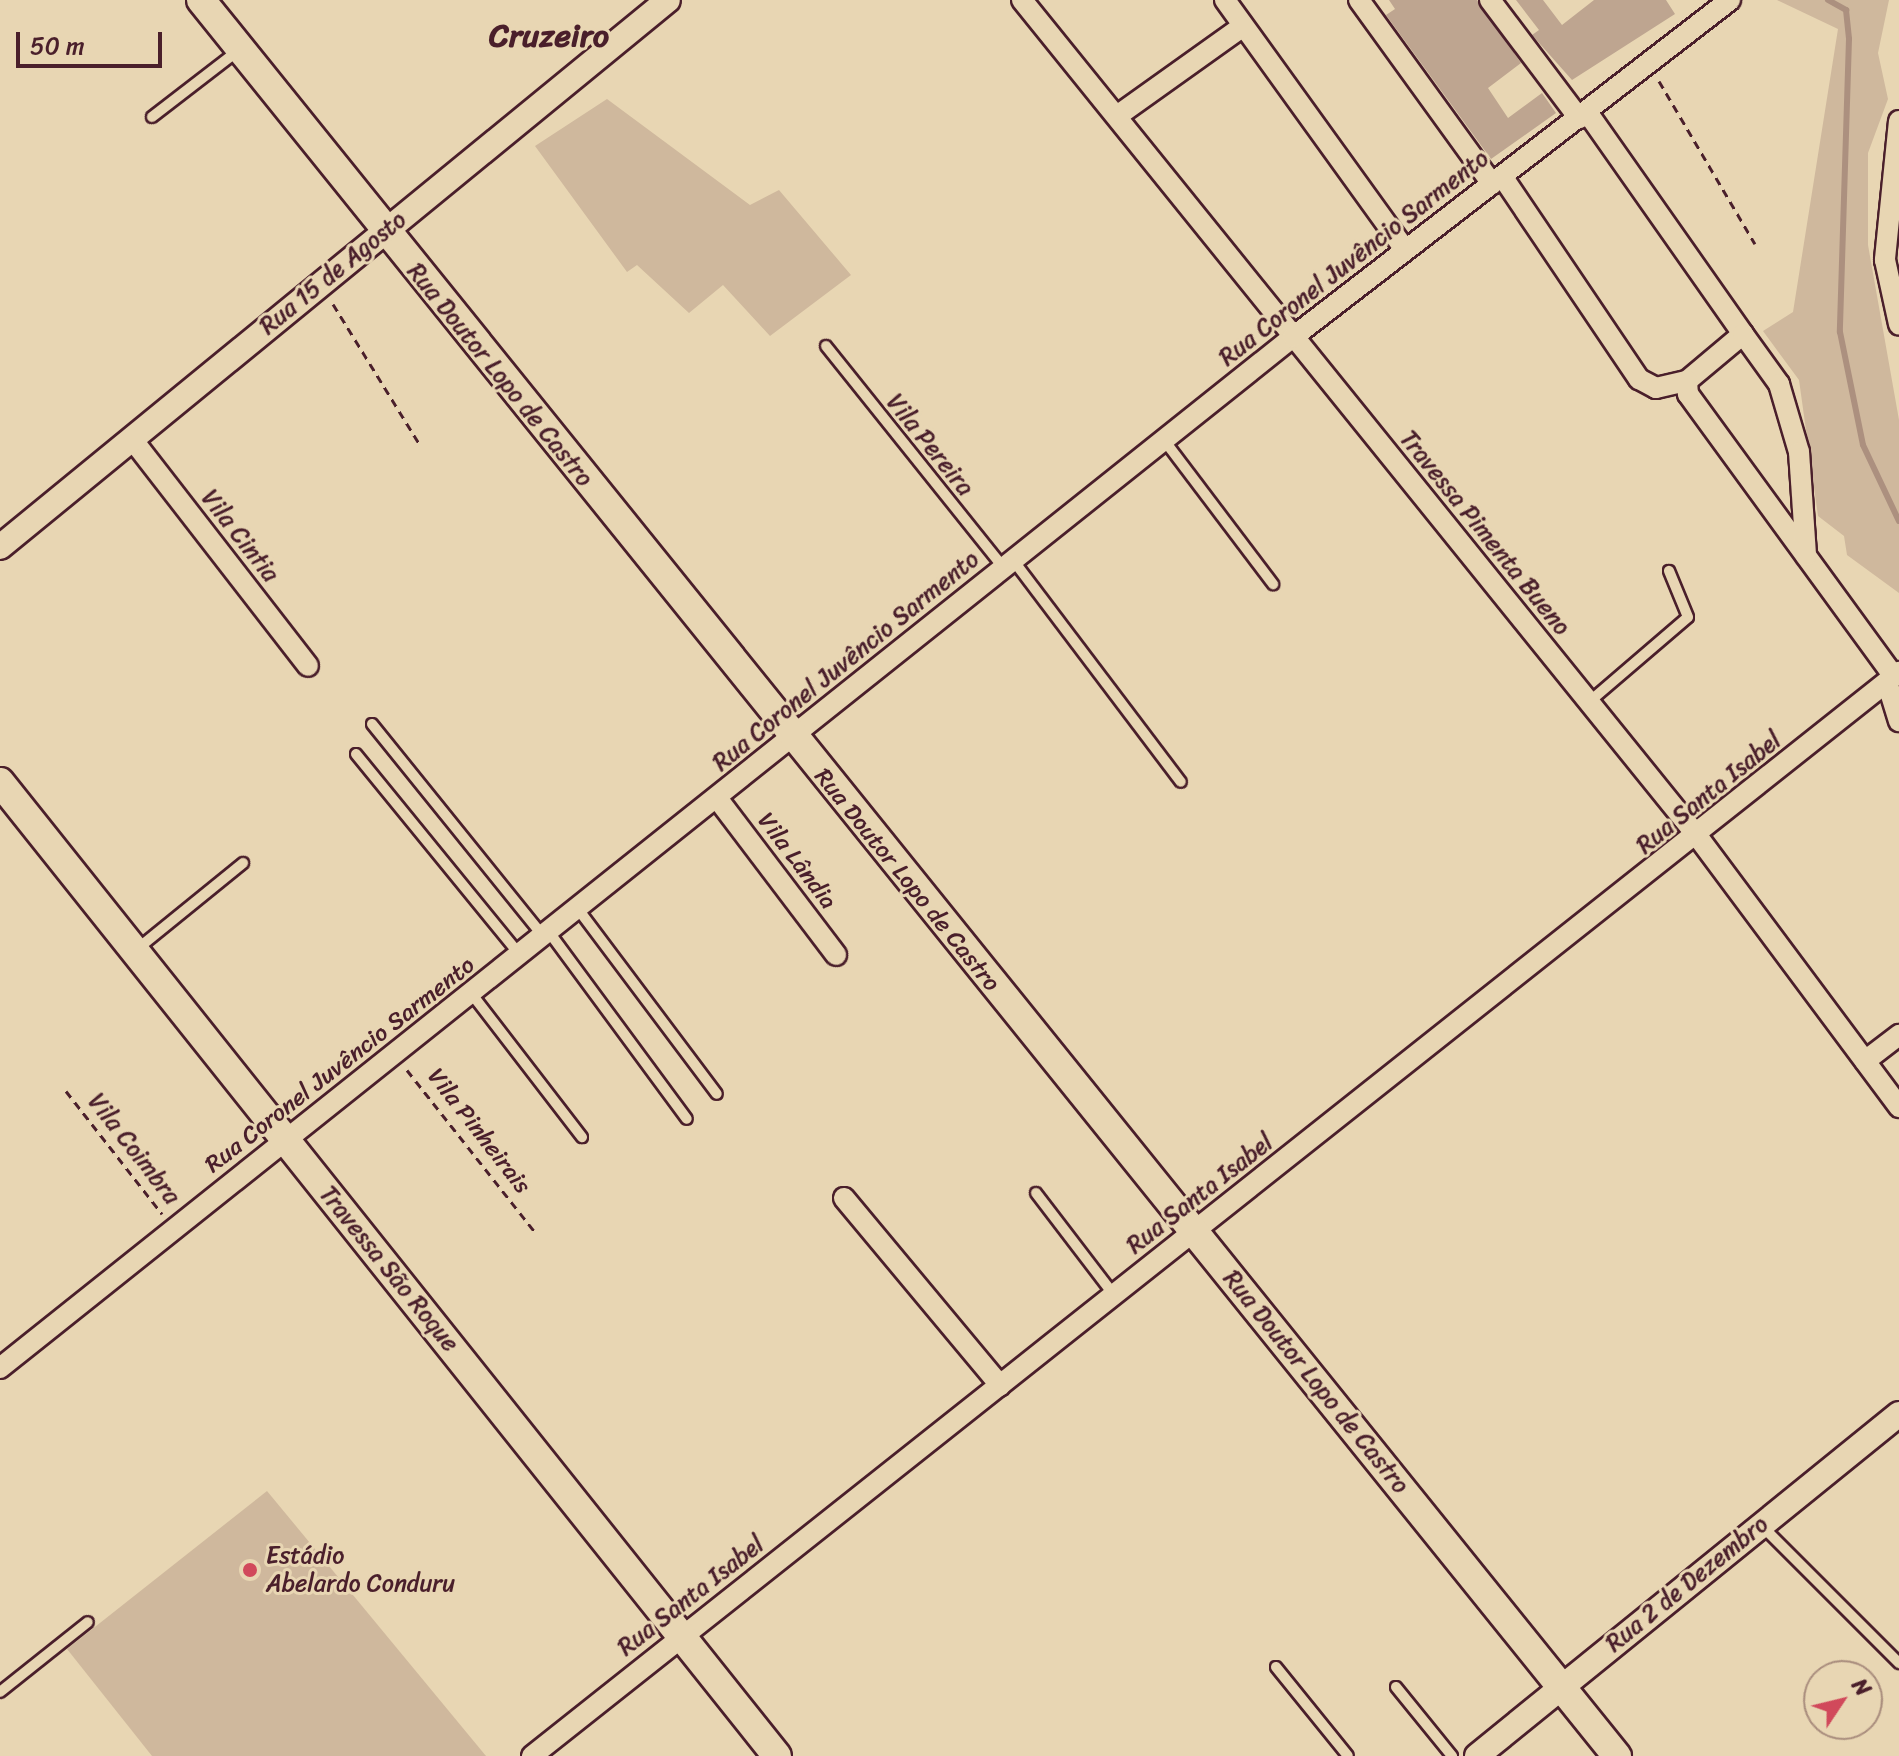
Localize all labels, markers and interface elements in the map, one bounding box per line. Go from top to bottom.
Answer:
scale bar [20,16,166,66]
district label: Cruzeiro [489,17,609,55]
text: 50 m [30,25,85,67]
street label: Rua Coronel Juvêncio Sarmento [1214,144,1494,372]
street label: Rua 15 de Agosto [254,205,412,341]
street label: Rua Doutor Lopo de Castro [401,257,599,493]
street label: Vila Pereira [880,388,980,502]
street label: Travessa Pimenta Bueno [1394,425,1576,641]
street label: Vila Cintia [195,484,285,588]
street label: Rua Coronel Juvêncio Sarmento [708,545,984,777]
street label: Rua Santa Isabel [1630,725,1788,861]
street label: Rua Doutor Lopo de Castro [808,762,1006,998]
street label: Vila Lândia [751,807,843,915]
street label: Rua Coronel Juvêncio Sarmento [200,951,480,1179]
street label: Vila Pinheirais [421,1063,537,1199]
street label: Vila Coimbra [82,1088,186,1210]
street label: Rua Santa Isabel [1121,1128,1279,1260]
street label: Travessa São Roque [314,1181,464,1357]
street label: Rua Doutor Lopo de Castro [1217,1264,1415,1500]
street label: Rua 2 de Dezembro [1600,1510,1774,1658]
street label: Rua Santa Isabel [612,1530,770,1662]
place label: Estádio Abelardo Conduru [266,1542,455,1598]
marker: Estádio Abelardo Conduru [241,1561,259,1579]
north arrow [1803,1660,1883,1740]
text: N [1841,1670,1882,1705]

